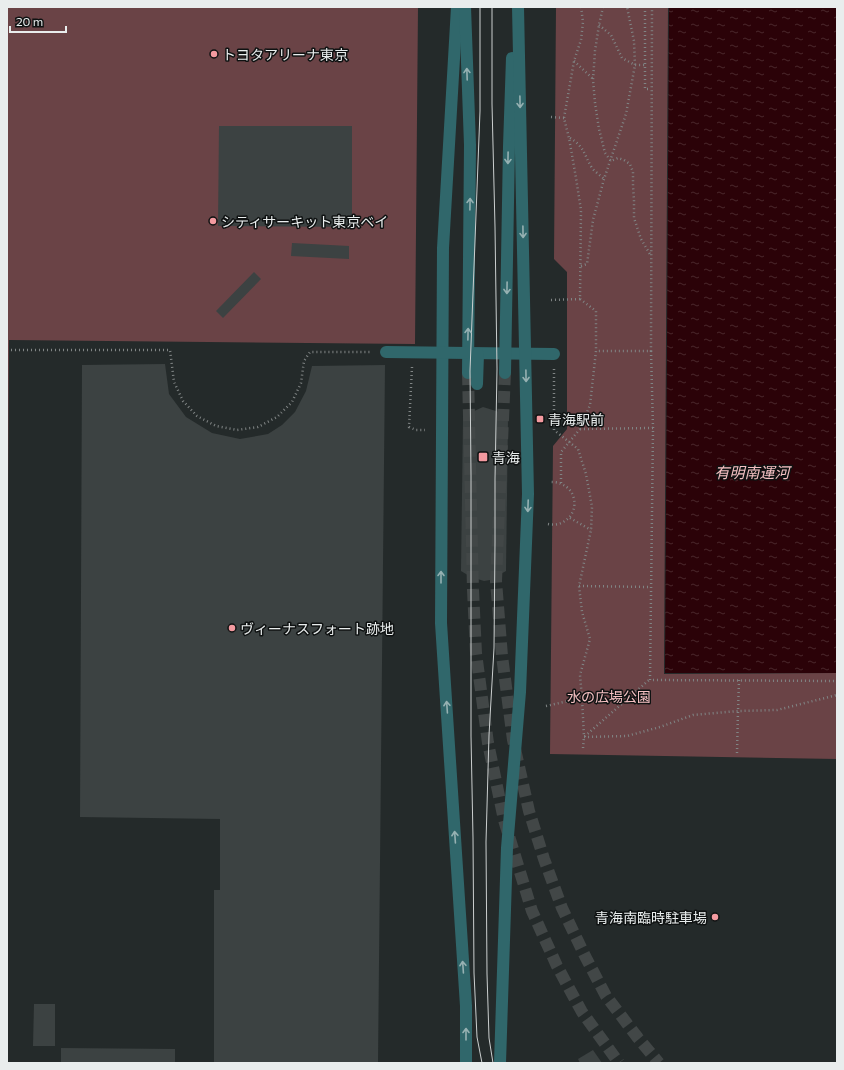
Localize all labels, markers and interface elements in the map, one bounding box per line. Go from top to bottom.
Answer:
scale bar [10,8,66,34]
text: 20 m [16,14,43,28]
place label: トヨタアリーナ東京 [222,46,348,63]
marker: トヨタアリーナ東京 [209,49,219,59]
one-way arrow [464,68,471,81]
one-way arrow [516,95,524,108]
one-way arrow [505,151,512,164]
one-way arrow [466,198,474,211]
place label: シティサーキット東京ベイ [221,213,388,230]
marker: シティサーキット東京ベイ [208,216,218,226]
one-way arrow [519,225,527,238]
one-way arrow [503,281,511,294]
one-way arrow [465,328,472,341]
one-way arrow [522,369,530,382]
place label: 青海駅前 [548,411,604,428]
marker: 青海駅前 [535,414,545,424]
place label: 青海 [492,449,520,466]
marker: 青海 [477,451,489,463]
water label: 有明南運河 [714,463,792,481]
one-way arrow [524,499,531,512]
one-way arrow [437,571,445,584]
place label: ヴィーナスフォート跡地 [240,620,394,637]
marker: ヴィーナスフォート跡地 [227,623,237,633]
park label: 水の広場公園 [567,688,651,705]
one-way arrow [443,701,450,714]
one-way arrow [452,831,459,844]
place label: 青海南臨時駐車場 [595,909,707,926]
marker: 青海南臨時駐車場 [710,912,720,922]
one-way arrow [460,961,467,974]
one-way arrow [462,1028,470,1041]

